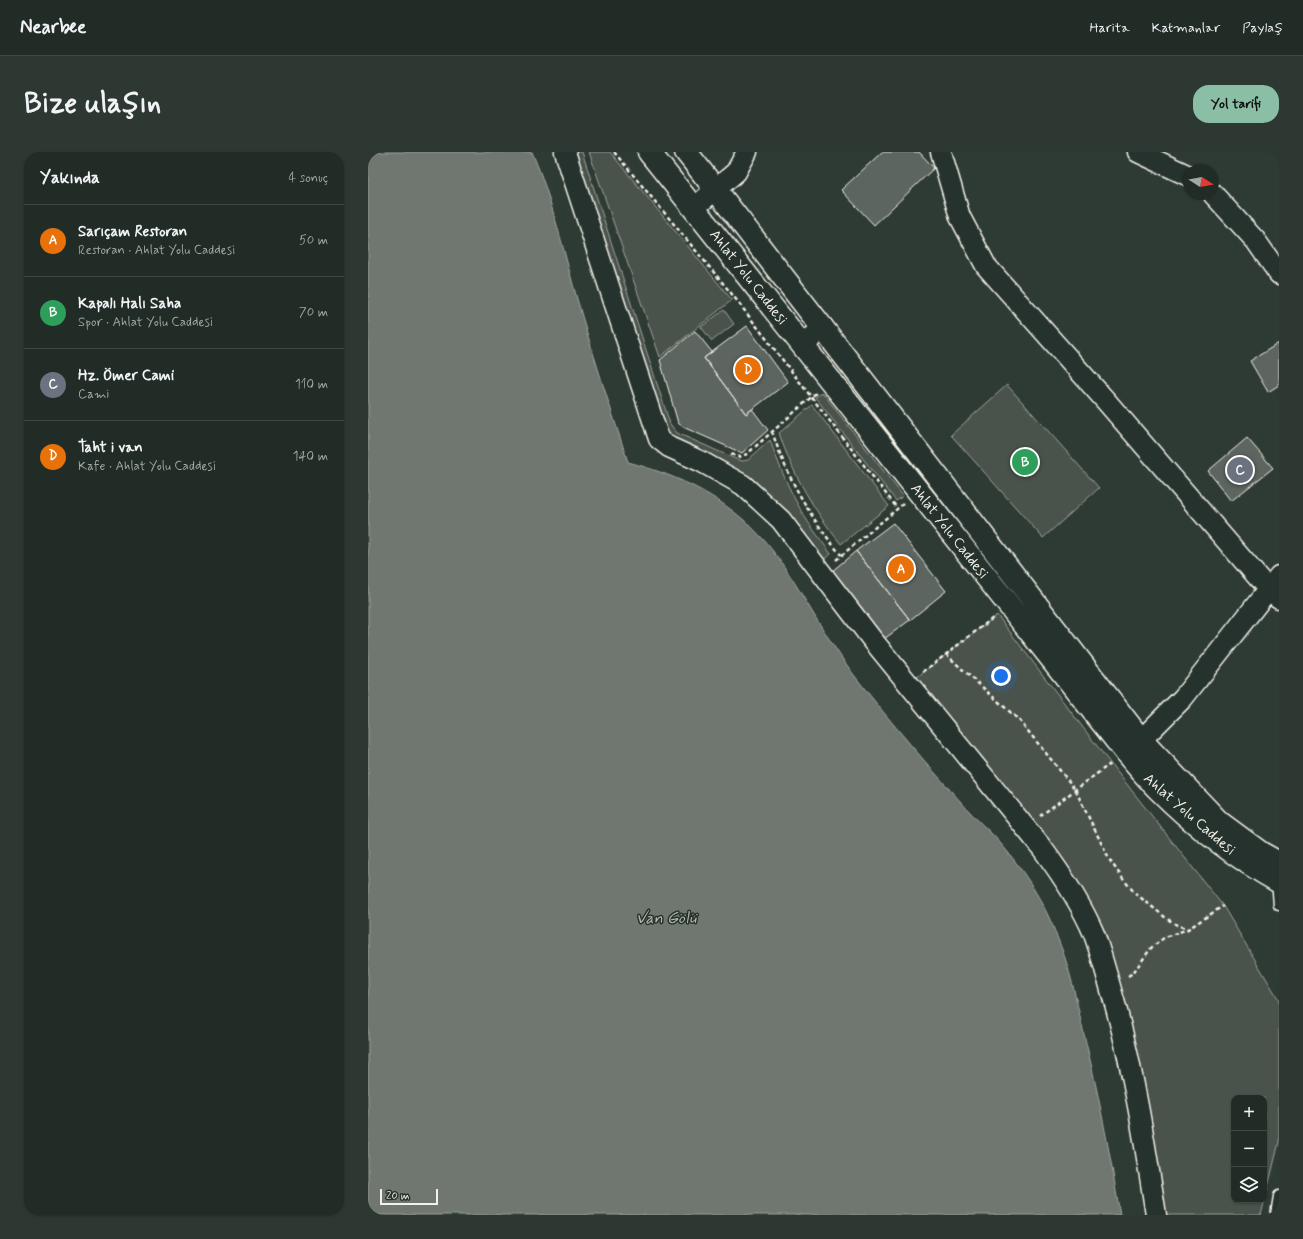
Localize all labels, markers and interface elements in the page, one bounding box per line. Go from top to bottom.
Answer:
text: Nearbee [20,15,86,40]
text: Harita [1089,19,1130,37]
text: Katmanlar [1152,19,1220,37]
text: Paylaş [1242,19,1283,37]
button: Yol tarifi [1193,85,1279,123]
text: Bize ulaşın [24,86,161,123]
north arrow [1183,164,1219,200]
text: Yakında [40,167,100,189]
text: 4 sonuç [289,170,328,187]
text: Sarıçam Restoran [78,222,187,242]
street label: Ahlat Yolu Caddesi [705,226,792,330]
text: A [49,232,57,249]
text: 50 m [299,232,328,249]
text: Restoran · Ahlat Yolu Caddesi [78,242,236,259]
text: Kapalı Halı Saha [78,294,181,314]
text: B [49,304,57,321]
text: 70 m [299,304,328,321]
text: Spor · Ahlat Yolu Caddesi [78,314,213,331]
pin: D [735,355,761,385]
text: Hz. Ömer Cami [78,366,174,386]
text: C [48,376,58,393]
text: 110 m [295,376,328,393]
text: Cami [78,386,109,403]
text: Taht i van [78,438,143,458]
pin: B [1012,447,1038,477]
text: D [49,448,57,465]
text: 140 m [293,448,328,465]
pin: C [1227,455,1253,485]
text: Kafe · Ahlat Yolu Caddesi [78,458,216,475]
street label: Ahlat Yolu Caddesi [906,480,993,584]
pin: A [888,554,914,584]
your location [991,666,1011,686]
street label: Ahlat Yolu Caddesi [1139,769,1240,860]
water label: Van Gölü [636,908,698,929]
map controls [1231,1095,1267,1203]
button: + [1231,1095,1267,1131]
button: − [1231,1131,1267,1167]
button: layers [1231,1167,1267,1203]
scale bar [380,1187,438,1206]
text: 20 m [386,1189,409,1203]

